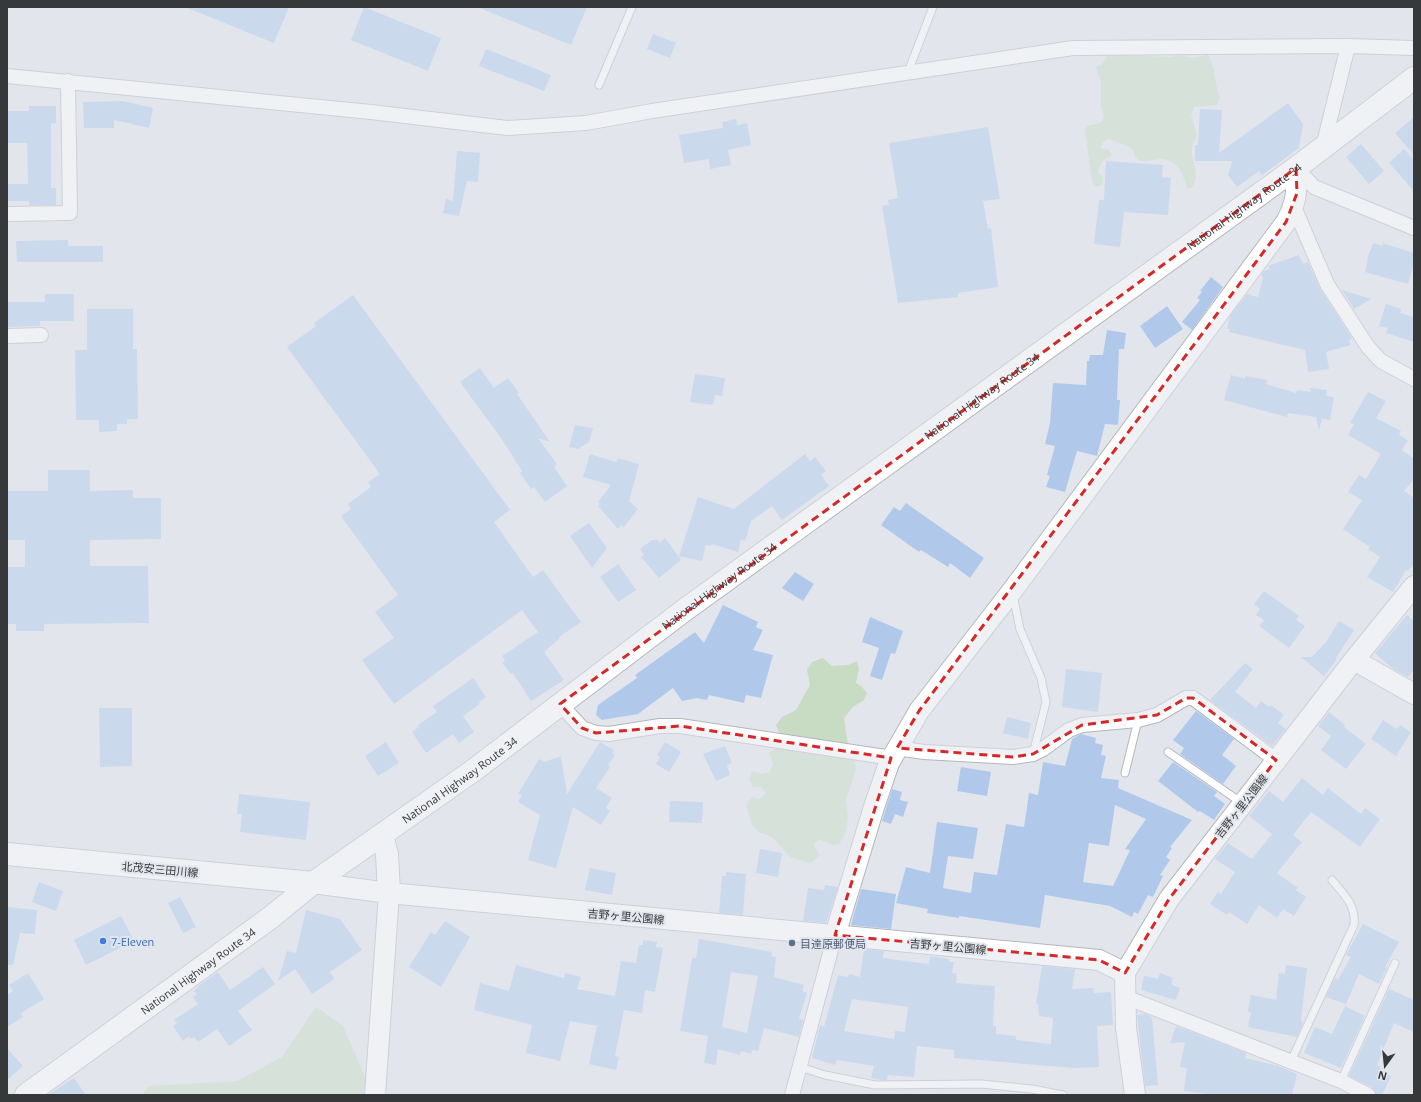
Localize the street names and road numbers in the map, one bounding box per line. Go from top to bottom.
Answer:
street label: National Highway Route 34 [1183,159,1305,252]
street label: National Highway Route 34 [921,349,1042,442]
street label: National Highway Route 34 [658,538,780,633]
street label: National Highway Route 34 [399,732,520,826]
street label: 吉野ヶ里公園線 [1211,771,1271,841]
street label: 北茂安三田川線 [121,858,199,880]
street label: 吉野ヶ里公園線 [587,905,665,927]
street label: National Highway Route 34 [137,923,259,1017]
street label: 吉野ヶ里公園線 [909,935,987,957]

